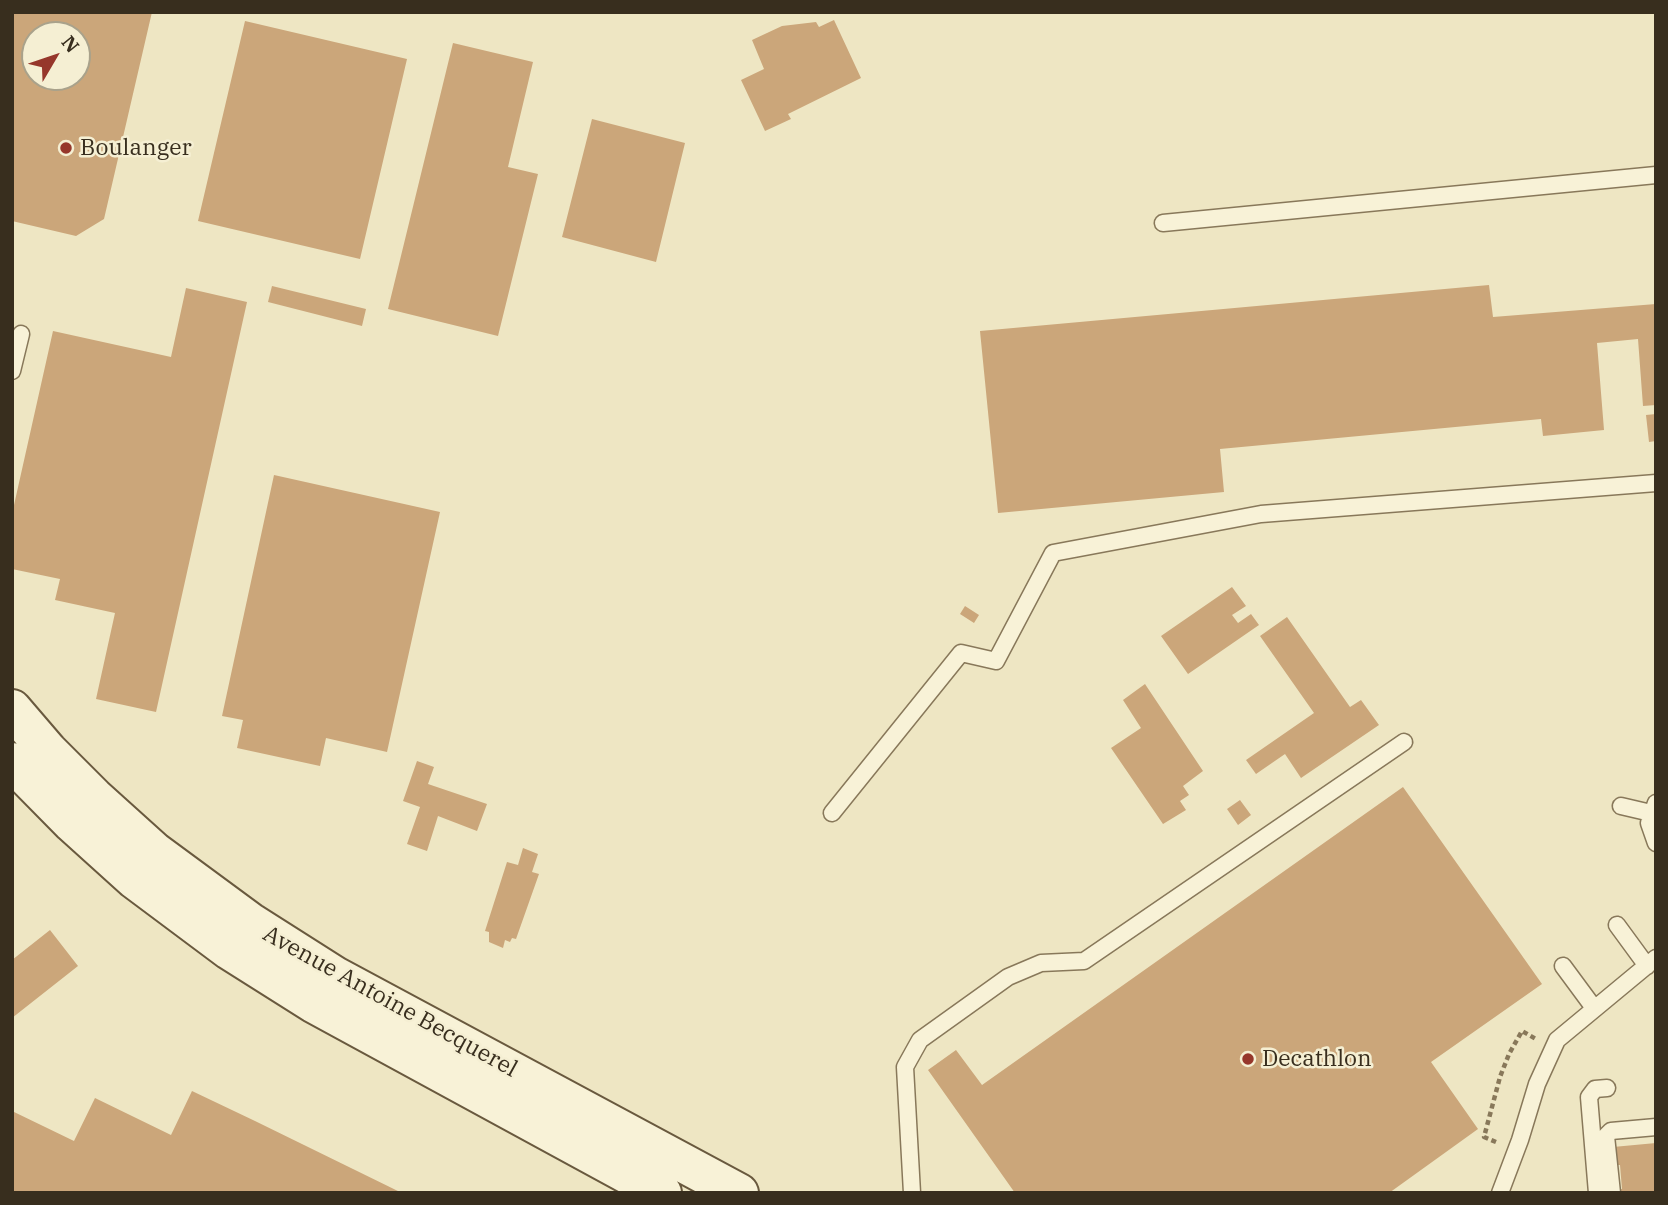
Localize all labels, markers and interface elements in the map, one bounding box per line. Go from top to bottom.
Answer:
north arrow [21,21,91,91]
text: N [57,31,85,57]
place label: Boulanger [80,134,192,162]
marker: Boulanger [58,140,74,156]
street label: Avenue Antoine Becquerel [258,920,522,1084]
place label: Decathlon [1262,1045,1372,1073]
marker: Decathlon [1240,1051,1256,1067]

